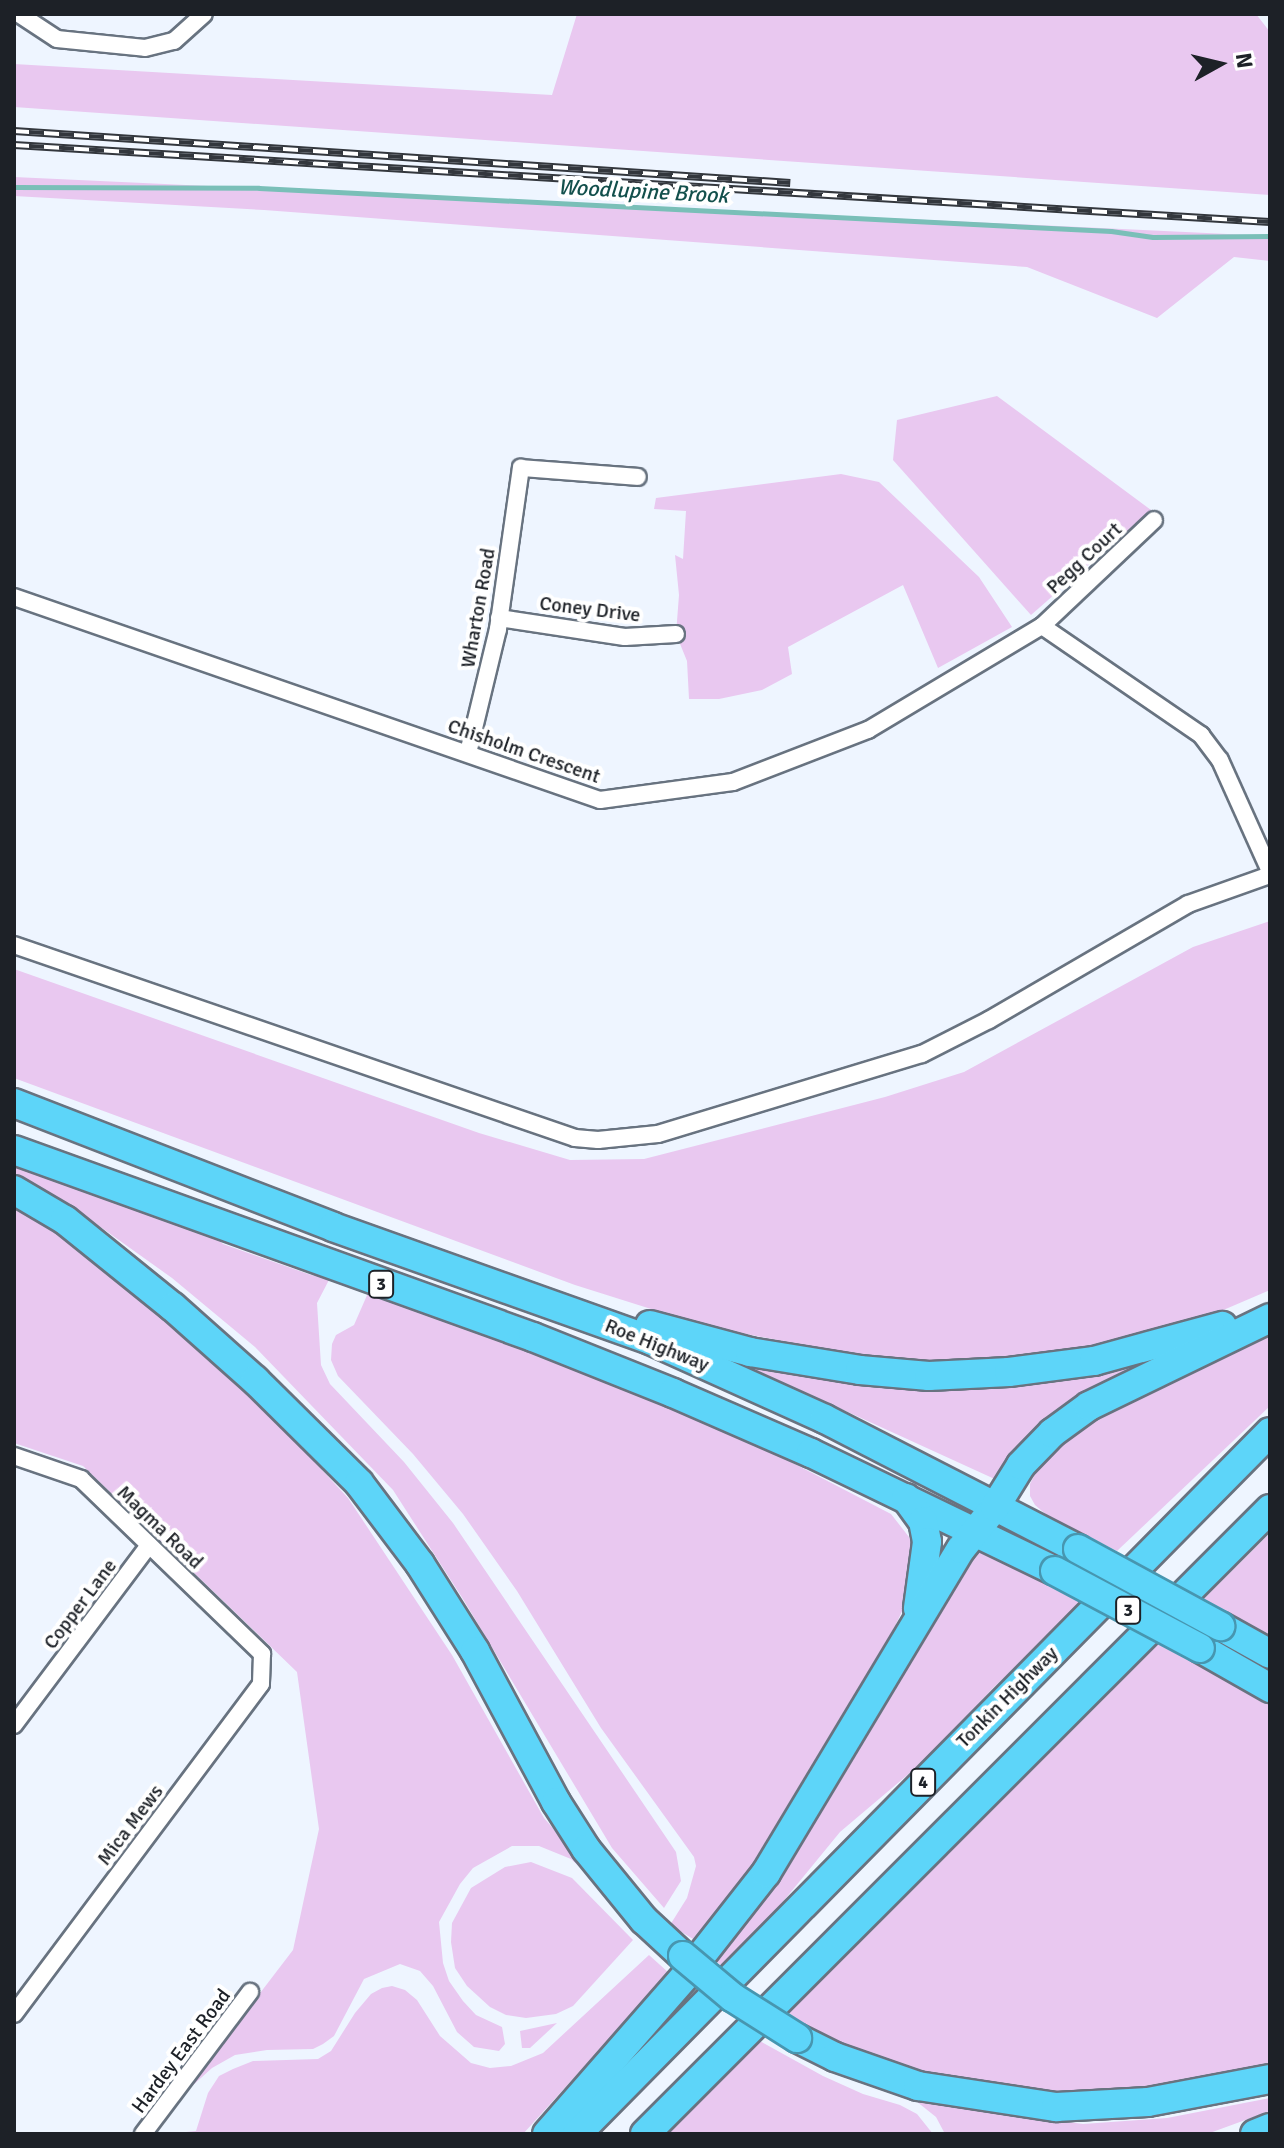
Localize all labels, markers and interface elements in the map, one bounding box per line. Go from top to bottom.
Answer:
north arrow [1180,24,1260,104]
text: N [1230,51,1259,70]
water label: Woodlupine Brook [557,173,729,209]
street label: Pegg Court [1041,517,1127,599]
street label: Wharton Road [456,546,500,670]
street label: Coney Drive [538,591,642,627]
street label: Chisholm Crescent [445,714,603,788]
road number: 3 [367,1270,395,1298]
street label: Roe Highway [601,1313,713,1377]
street label: Magma Road [112,1480,208,1574]
street label: Copper Lane [38,1554,122,1654]
road number: 3 [1114,1596,1142,1624]
street label: Tonkin Highway [951,1641,1063,1753]
road number: 4 [909,1768,937,1796]
street label: Mica Mews [92,1780,168,1870]
street label: Hardey East Road [127,1984,235,2118]

